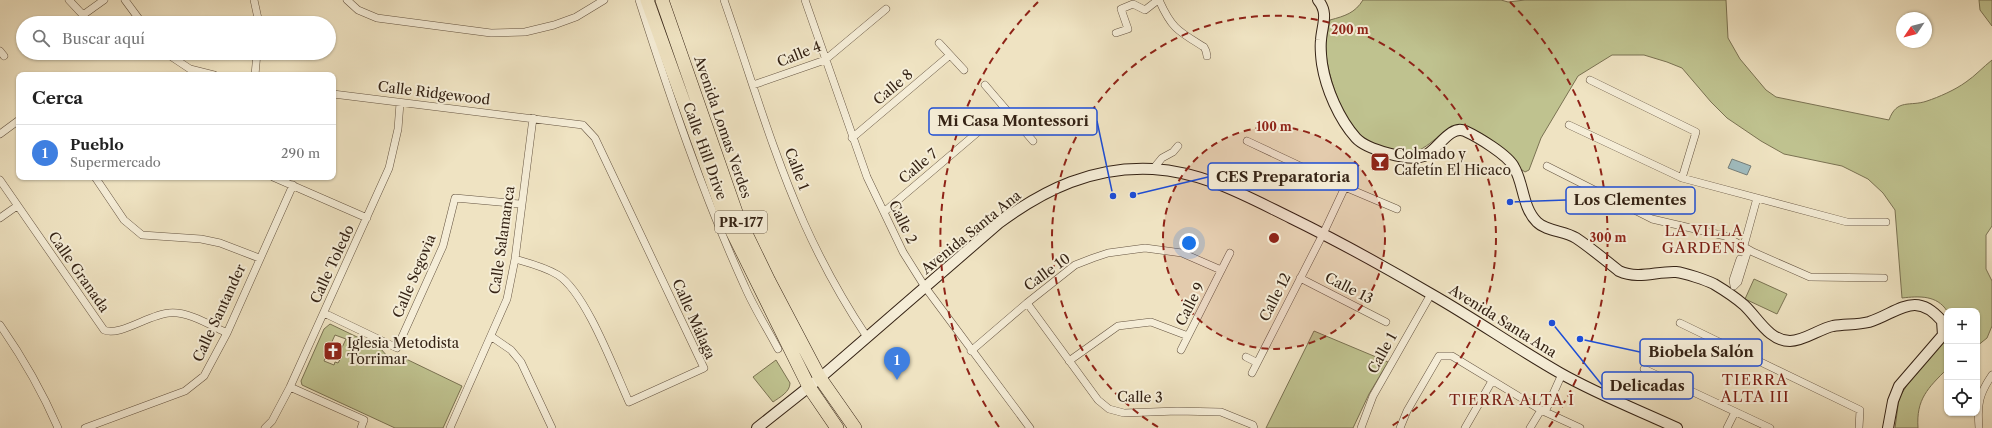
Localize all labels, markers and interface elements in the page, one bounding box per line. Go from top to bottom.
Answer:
north arrow [1896,12,1932,48]
search box [16,16,336,60]
text: 200 m [1331,22,1369,37]
icon: search [30,27,52,49]
text: Buscar aquí [62,29,145,48]
street label: Calle 4 [774,37,824,71]
street label: Avenida Lomas Verdes [690,52,756,201]
street label: Calle 8 [869,65,917,109]
street label: Calle Ridgewood [377,77,492,109]
text: Cerca [32,88,83,108]
street label: Calle Hill Drive [679,100,731,203]
callout: Mi Casa Montessori [929,108,1097,135]
text: Mi Casa Montessori [937,111,1089,130]
text: 100 m [1256,119,1292,134]
text: Pueblo [70,135,124,154]
text: 1 [42,145,48,161]
text: 290 m [281,145,320,161]
street label: Calle 1 [781,145,813,193]
street label: Calle 7 [895,145,941,187]
place label: Colmado y Cafetín El Hicaco [1394,145,1511,179]
bar icon: Colmado y Cafetín El Hicaco [1369,151,1391,173]
text: Supermercado [70,154,161,170]
callout: CES Preparatoria [1208,163,1358,190]
text: CES Preparatoria [1216,167,1350,186]
street label: Calle Salamanca [485,184,519,295]
street label: Avenida Santa Ana [917,186,1025,278]
callout: Los Clementes [1566,187,1695,214]
text: Los Clementes [1573,190,1687,209]
street label: Calle 2 [885,197,921,247]
road number: PR-177 [715,211,767,233]
district label: LA VILLA GARDENS [1662,221,1746,257]
street label: Calle Toledo [306,222,358,306]
street label: Calle Granada [44,228,114,316]
text: 300 m [1589,230,1627,245]
street label: Calle Segovia [388,231,440,320]
centre of rings [1267,231,1281,245]
your location [1179,233,1199,253]
street label: Calle 10 [1020,249,1074,295]
street label: Calle Santander [188,261,250,365]
street label: Calle 13 [1322,268,1376,308]
street label: Calle 12 [1255,270,1295,324]
street label: Calle Málaga [668,276,720,362]
street label: Calle 9 [1171,279,1209,329]
street label: Avenida Santa Ana [1445,280,1561,362]
map controls [1944,308,1980,416]
button: + [1944,308,1980,344]
street label: Calle 1 [1363,329,1401,377]
place label: Iglesia Metodista Torrimar [347,334,460,368]
callout: Biobela Salón [1640,339,1762,366]
church icon: Iglesia Metodista Torrimar [322,340,344,362]
text: Biobela Salón [1648,342,1755,361]
button: − [1944,344,1980,380]
pin: 1 [884,347,910,380]
district label: TIERRA ALTA III [1719,370,1790,406]
callout: Delicadas [1602,372,1693,399]
text: Delicadas [1609,376,1685,395]
button: locate [1944,380,1980,416]
street label: Calle 3 [1117,388,1163,406]
district label: TIERRA ALTA I [1449,390,1575,409]

